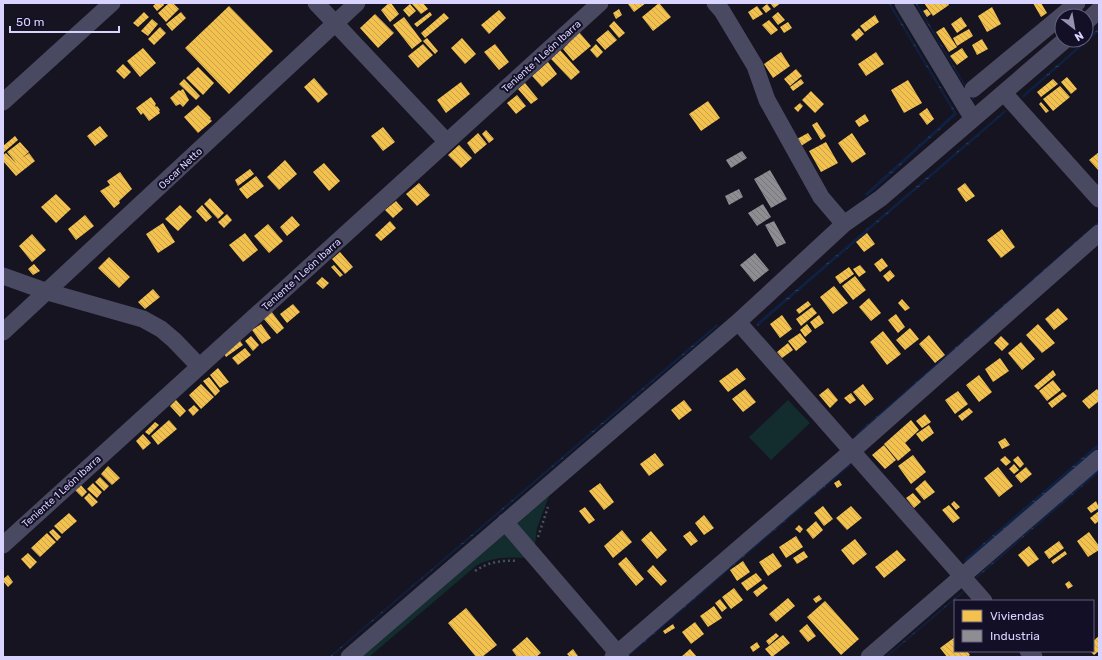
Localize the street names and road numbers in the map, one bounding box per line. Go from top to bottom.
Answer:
street label: Teniente 1 León Ibarra [500,18,584,95]
street label: Oscar Netto [156,145,205,192]
street label: Teniente 1 León Ibarra [260,236,344,313]
street label: Teniente 1 León Ibarra [20,453,104,530]

